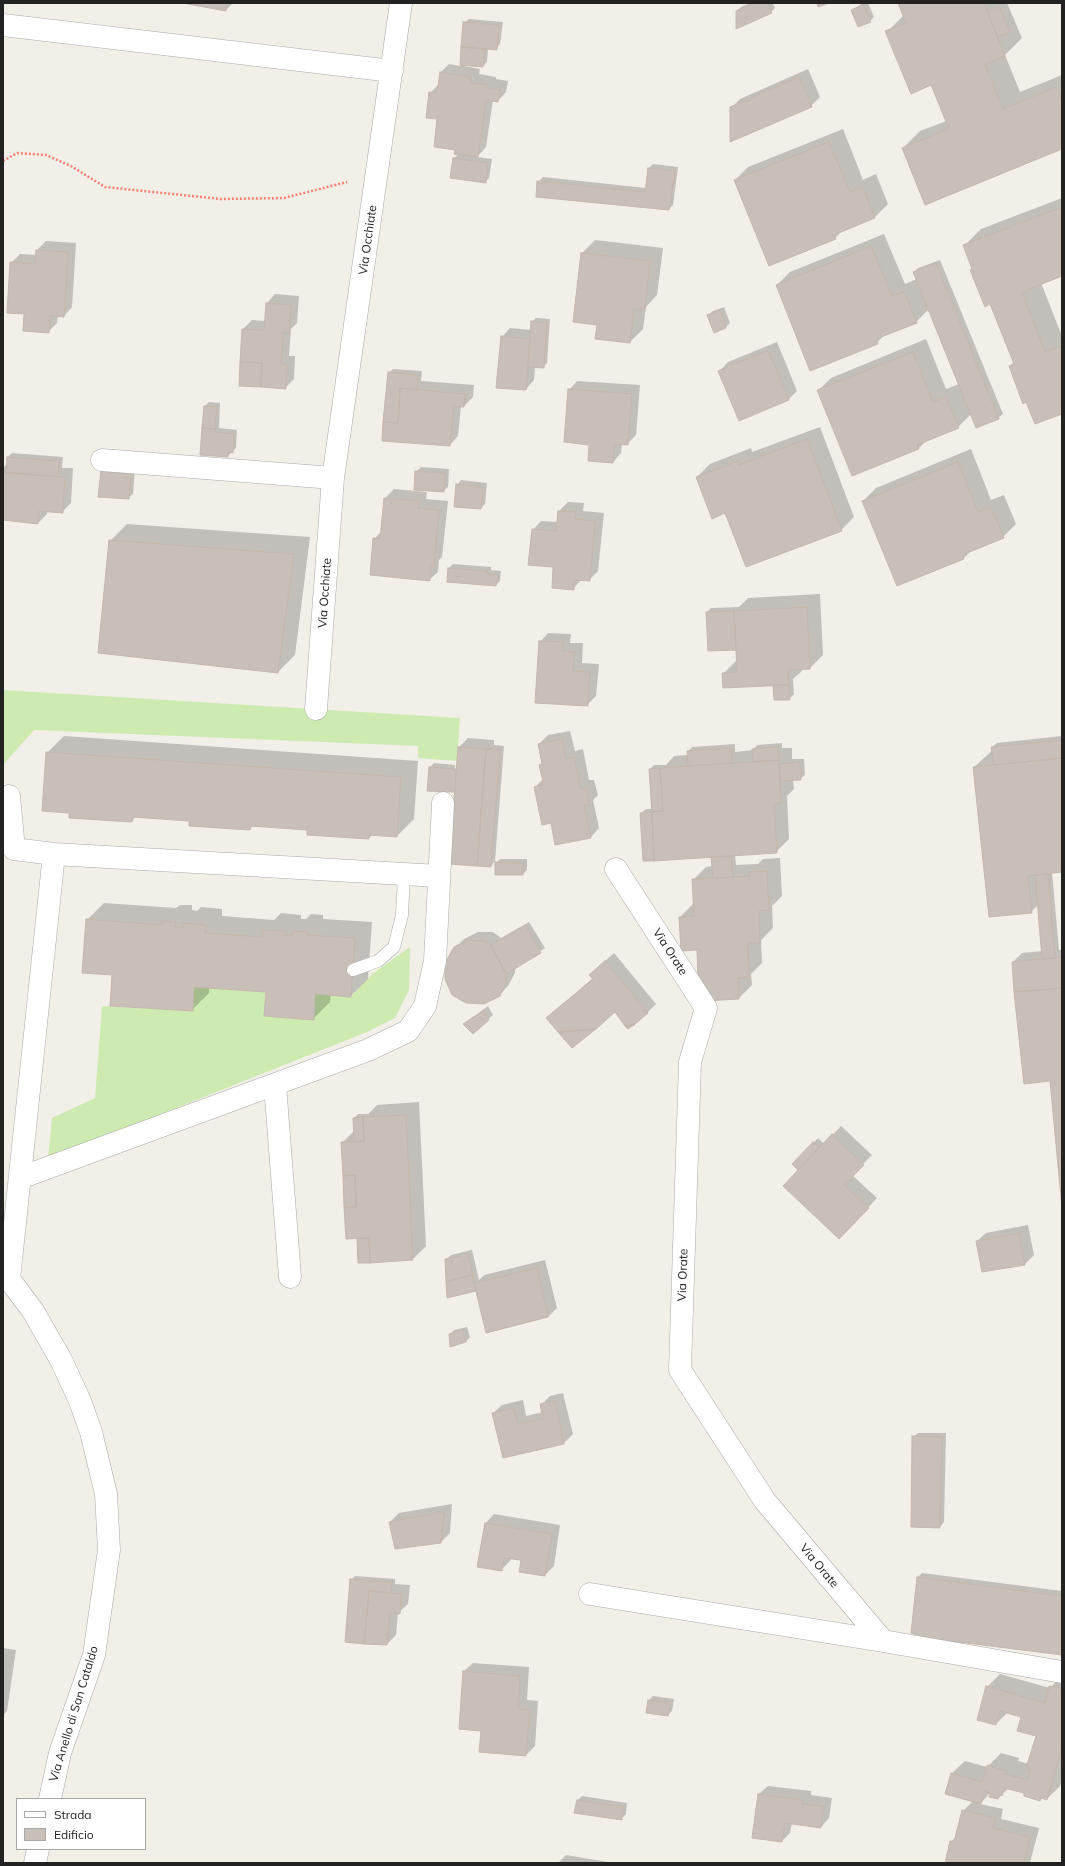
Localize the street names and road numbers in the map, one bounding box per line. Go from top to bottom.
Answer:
street label: Via Occhiate [356,204,380,276]
street label: Via Occhiate [315,557,335,629]
street label: Via Orate [650,926,690,978]
street label: Via Orate [675,1248,691,1302]
street label: Via Orate [796,1541,842,1591]
street label: Via Anello di San Cataldo [46,1644,102,1784]

